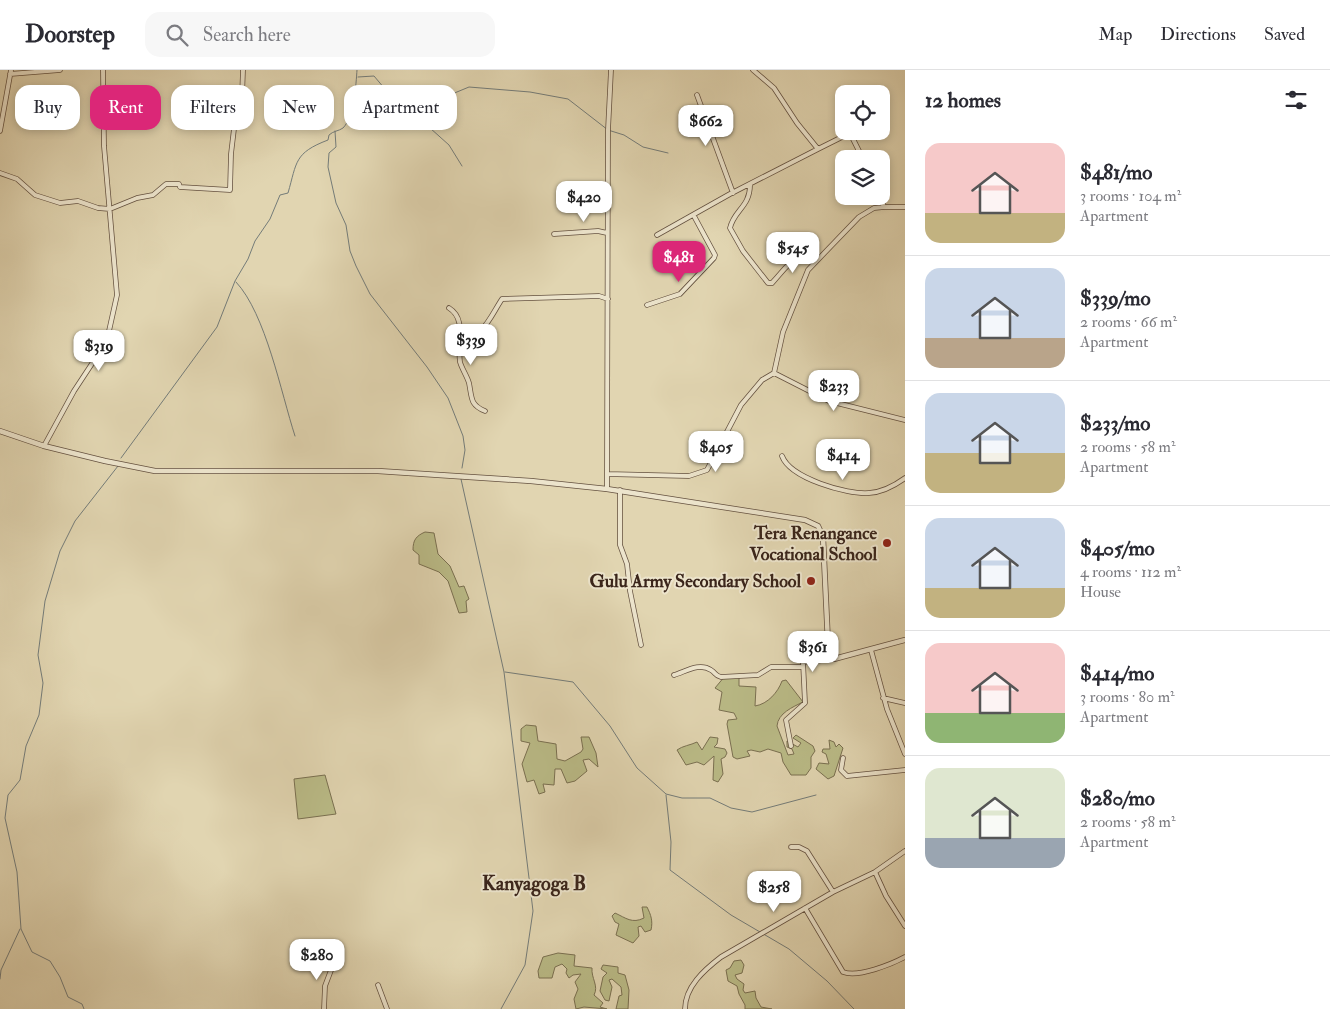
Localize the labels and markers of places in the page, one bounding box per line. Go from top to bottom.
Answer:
pin: $662 [676,104,736,147]
pin: $420 [554,180,614,223]
pin: $545 [763,232,823,274]
pin: $481 [649,240,709,283]
pin: $339 [441,324,501,366]
pin: $319 [69,330,129,372]
pin: $233 [804,370,864,412]
pin: $405 [686,430,746,473]
pin: $414 [813,438,873,481]
place label: Tera Renangance Vocational School [749,522,877,566]
marker: Tera Renangance Vocational School [881,537,893,549]
place label: Gulu Army Secondary School [590,570,801,593]
marker: Gulu Army Secondary School [805,575,817,587]
pin: $361 [783,630,843,673]
pin: $258 [744,870,804,913]
pin: $280 [287,938,347,981]

